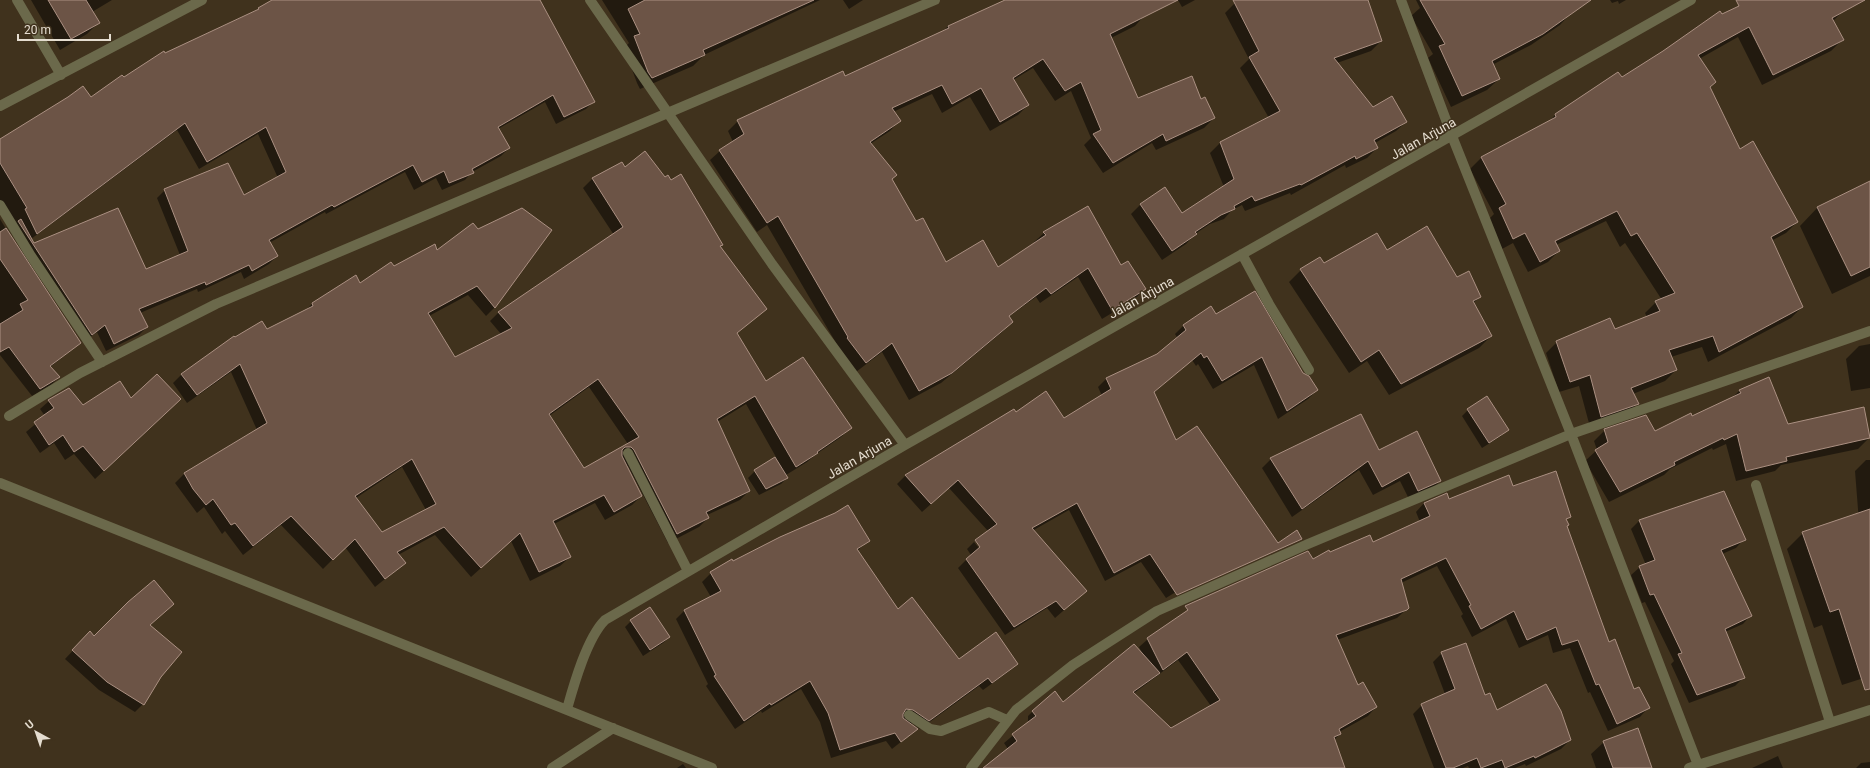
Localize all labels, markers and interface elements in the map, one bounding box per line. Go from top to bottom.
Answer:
scale bar [18,16,110,42]
text: 20 m [24,23,51,37]
street label: Jalan Arjuna [1388,114,1458,163]
street label: Jalan Arjuna [1106,273,1176,322]
street label: Jalan Arjuna [824,433,894,482]
north arrow [16,712,56,752]
text: U [23,717,37,732]

